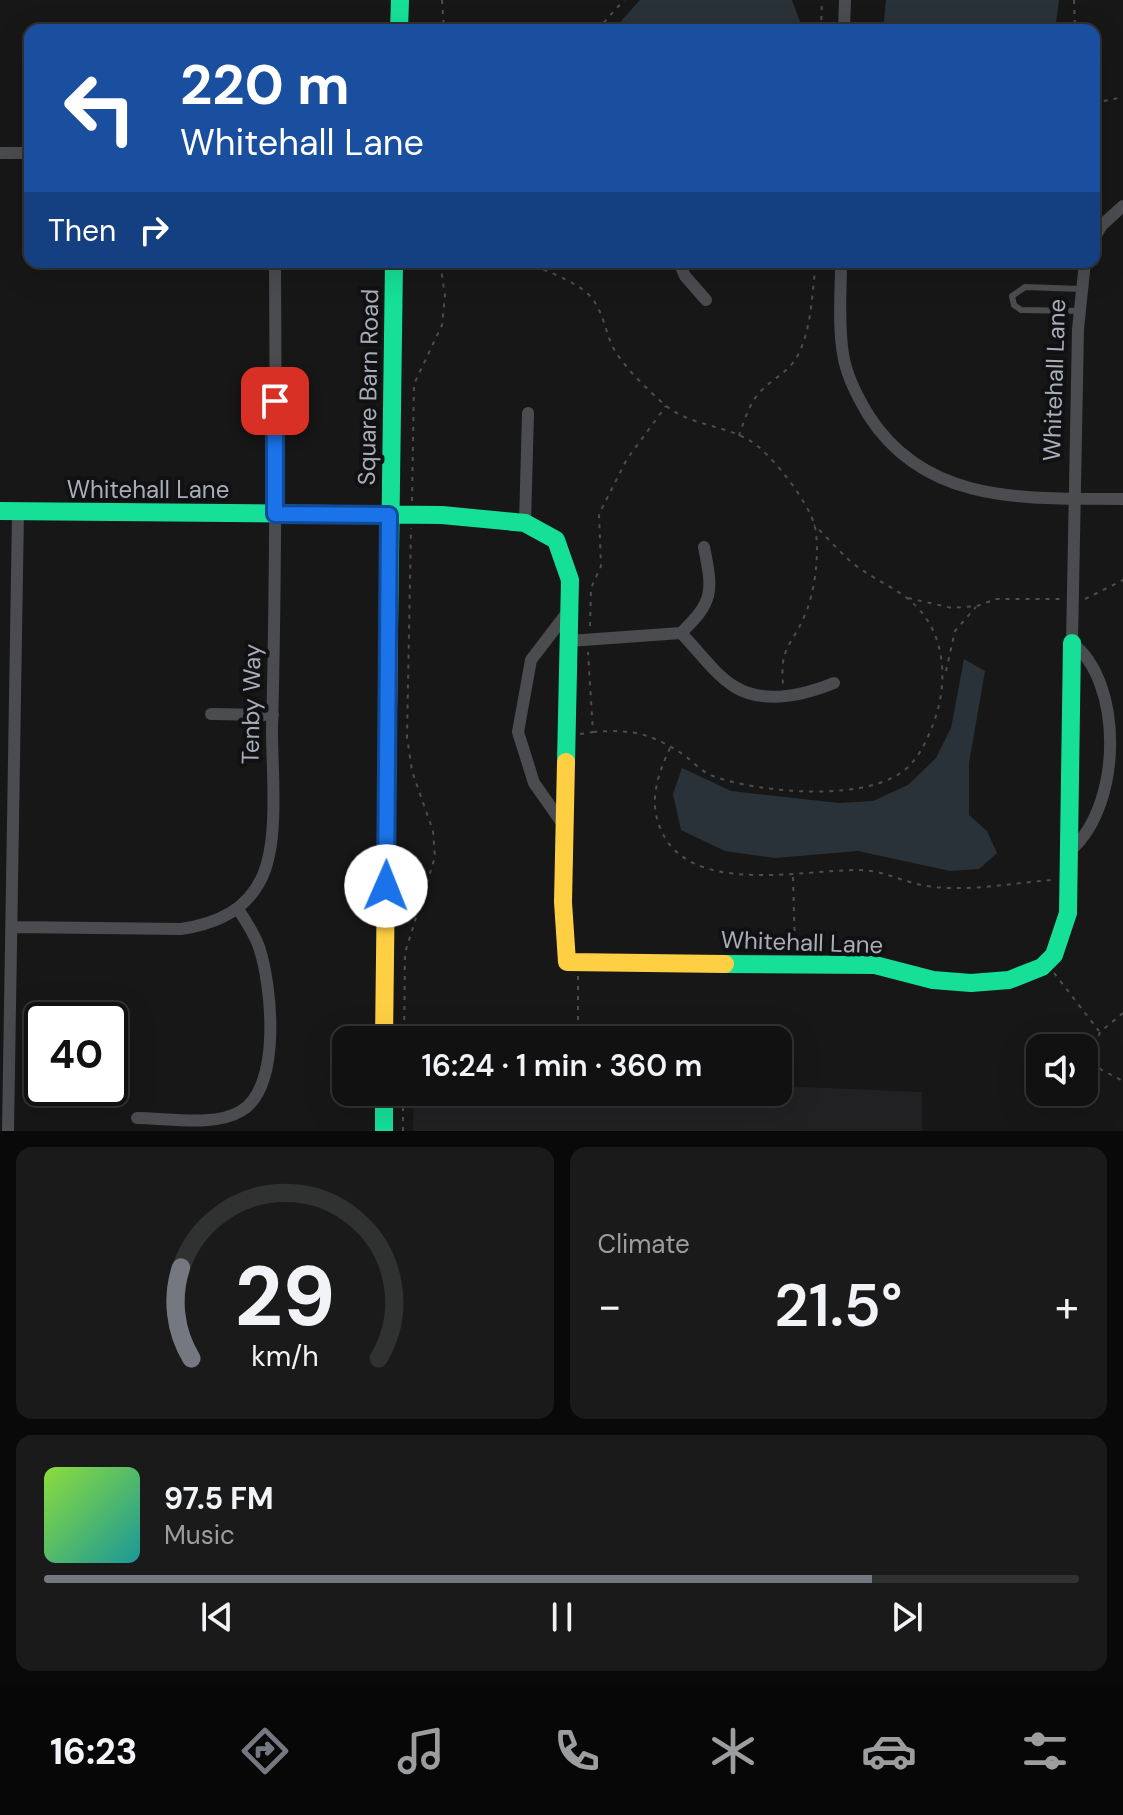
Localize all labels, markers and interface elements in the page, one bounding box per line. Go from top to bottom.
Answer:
text: 220 m [180,48,350,121]
icon: left [48,56,152,160]
text: Whitehall Lane [180,119,424,166]
icon: right [132,208,176,252]
text: Then [48,211,116,250]
street label: Square Barn Road [351,288,385,486]
street label: Whitehall Lane [1036,298,1072,462]
pin [241,367,309,435]
icon: arrive [253,379,297,423]
street label: Whitehall Lane [67,474,229,505]
street label: Tenby Way [234,643,268,765]
position arrow [344,844,428,928]
street label: Whitehall Lane [720,924,884,960]
speed limit sign: 40 [24,1002,128,1106]
map controls [1026,1034,1098,1106]
button: sound [1026,1034,1098,1106]
text: 16:24 · 1 min · 360 m [422,1046,702,1085]
text: Climate [598,1227,690,1261]
text: 29 [235,1242,335,1351]
text: 21.5° [774,1266,902,1345]
text: − [598,1277,622,1335]
text: + [1055,1277,1079,1335]
text: km/h [251,1338,319,1375]
text: 97.5 FM [164,1479,274,1518]
text: Music [164,1518,235,1552]
icon: previous [195,1595,239,1639]
icon: pause [540,1595,584,1639]
icon: next [885,1595,929,1639]
icon: directions [237,1723,293,1779]
icon: music [393,1723,449,1779]
icon: phone [549,1723,605,1779]
icon: climate [705,1723,761,1779]
icon: car [861,1723,917,1779]
icon: filters [1017,1723,1073,1779]
text: 16:23 [50,1728,138,1775]

